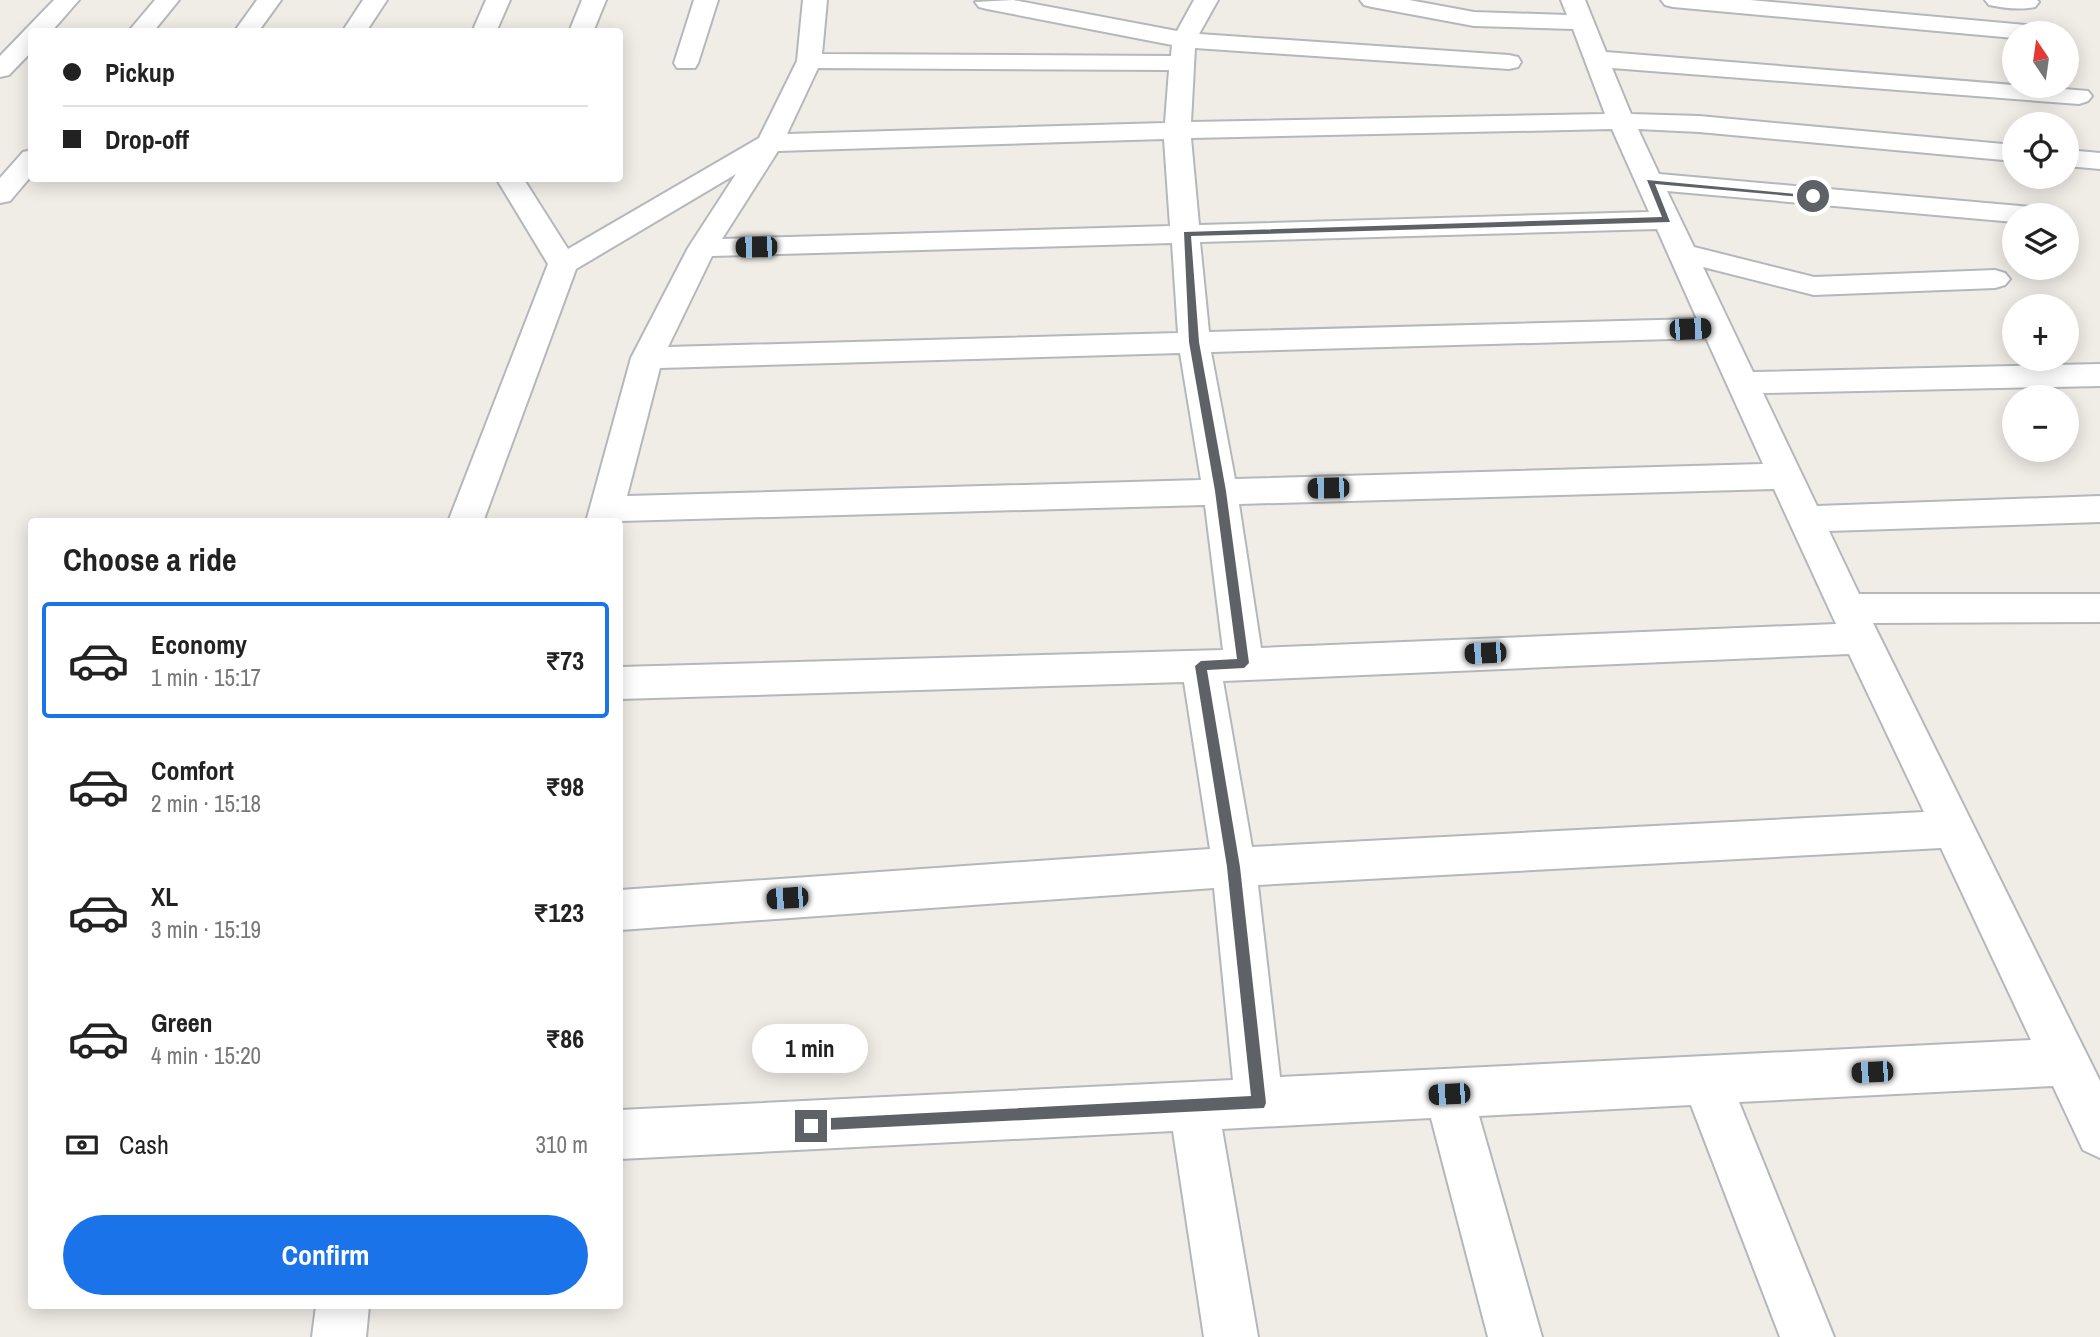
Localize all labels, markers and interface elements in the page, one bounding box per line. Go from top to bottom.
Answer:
north arrow [2002,21,2079,98]
map controls [2002,21,2079,462]
text: Pickup [105,55,175,90]
button: locate [2002,112,2079,189]
text: Drop-off [105,122,189,157]
route start [1797,180,1829,212]
button: layers [2002,203,2079,280]
car [735,236,778,258]
button: + [2002,294,2079,371]
car [1669,318,1712,340]
button: − [2002,385,2079,462]
car [1307,477,1350,499]
text: Choose a ride [63,538,237,581]
text: Economy [151,627,247,662]
icon: car [67,629,130,692]
car [1464,641,1507,665]
text: ₹73 [545,643,584,678]
text: 1 min · 15:17 [151,662,261,693]
text: Comfort [151,753,234,788]
icon: car [67,755,130,818]
text: ₹98 [545,769,584,804]
text: 2 min · 15:18 [151,788,261,819]
text: XL [151,879,178,914]
icon: car [67,881,130,944]
car [766,886,809,910]
text: ₹123 [533,895,584,930]
text: 3 min · 15:19 [151,914,261,945]
text: Green [151,1005,213,1040]
icon: car [67,1007,130,1070]
text: ₹86 [545,1021,584,1056]
callout: 1 min [753,1024,869,1074]
text: 1 min [785,1033,835,1064]
text: 4 min · 15:20 [151,1040,261,1071]
car [1851,1060,1894,1084]
car [1428,1082,1471,1106]
route end [795,1110,827,1142]
icon: cash [63,1126,101,1164]
text: Cash [119,1127,169,1162]
text: 310 m [536,1129,588,1160]
button: Confirm [63,1215,588,1295]

